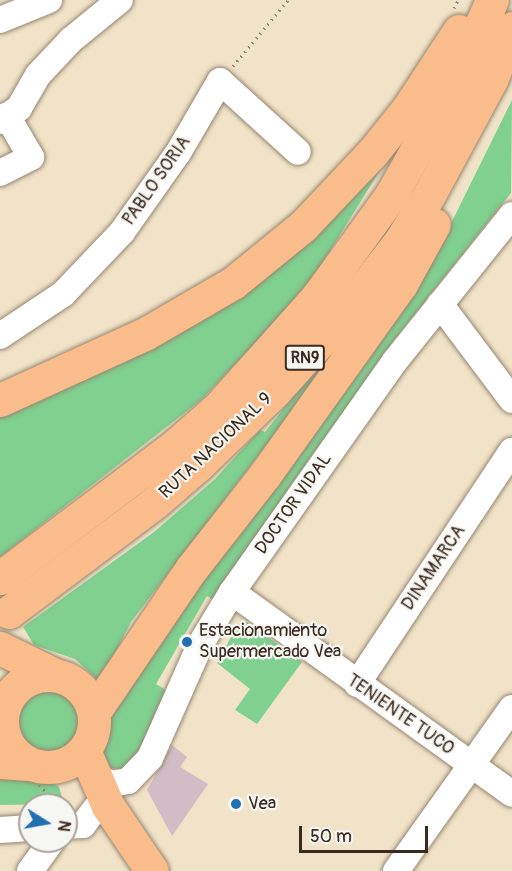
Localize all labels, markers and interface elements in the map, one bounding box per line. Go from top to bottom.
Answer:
street label: PABLO SORIA [118,132,196,230]
road number: RN9 [284,345,326,371]
street label: RUTA NACIONAL 9 [155,388,277,504]
street label: DOCTOR VIDAL [251,449,337,559]
street label: DINAMARCA [398,521,470,615]
place label: Estacionamiento Supermercado Vea [199,621,341,664]
marker: Estacionamiento Supermercado Vea [180,635,194,649]
street label: TENIENTE TUCO [342,670,458,760]
north arrow [18,793,78,853]
place label: Vea [248,793,276,815]
marker: Vea [229,797,243,811]
scale bar [302,814,431,852]
text: N [53,819,75,833]
text: 50 m [310,825,352,848]

